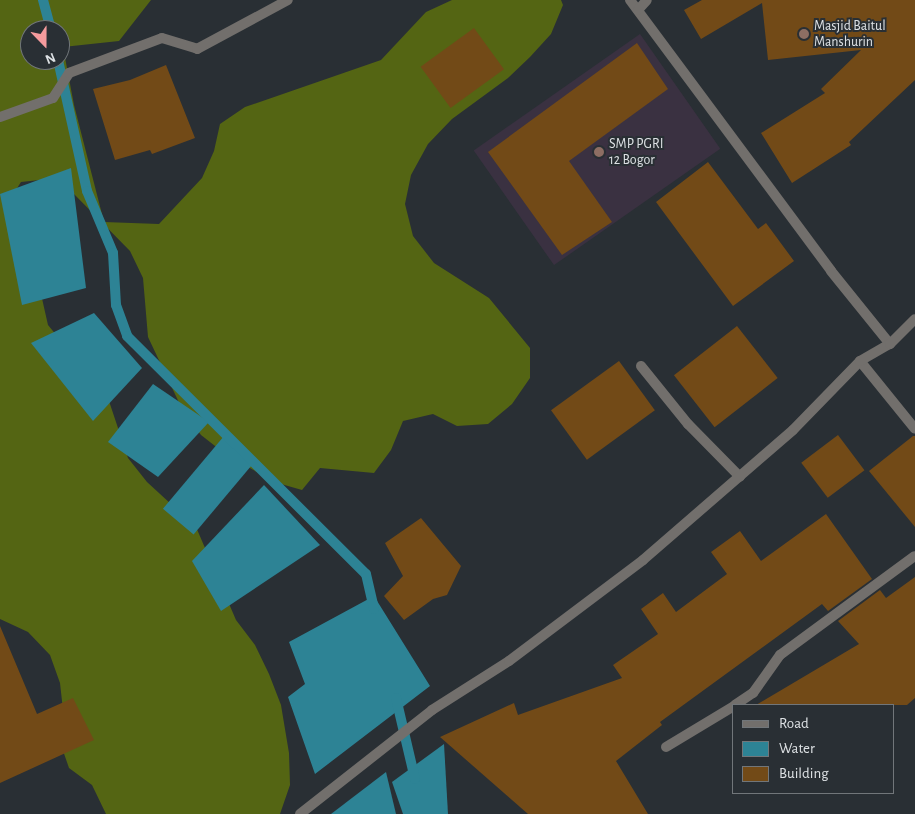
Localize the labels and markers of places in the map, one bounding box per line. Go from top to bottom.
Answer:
place label: Masjid Baitul Manshurin [814,18,886,50]
marker: Masjid Baitul Manshurin [798,28,810,40]
place label: SMP PGRI 12 Bogor [609,136,663,168]
marker: SMP PGRI 12 Bogor [593,146,605,158]

